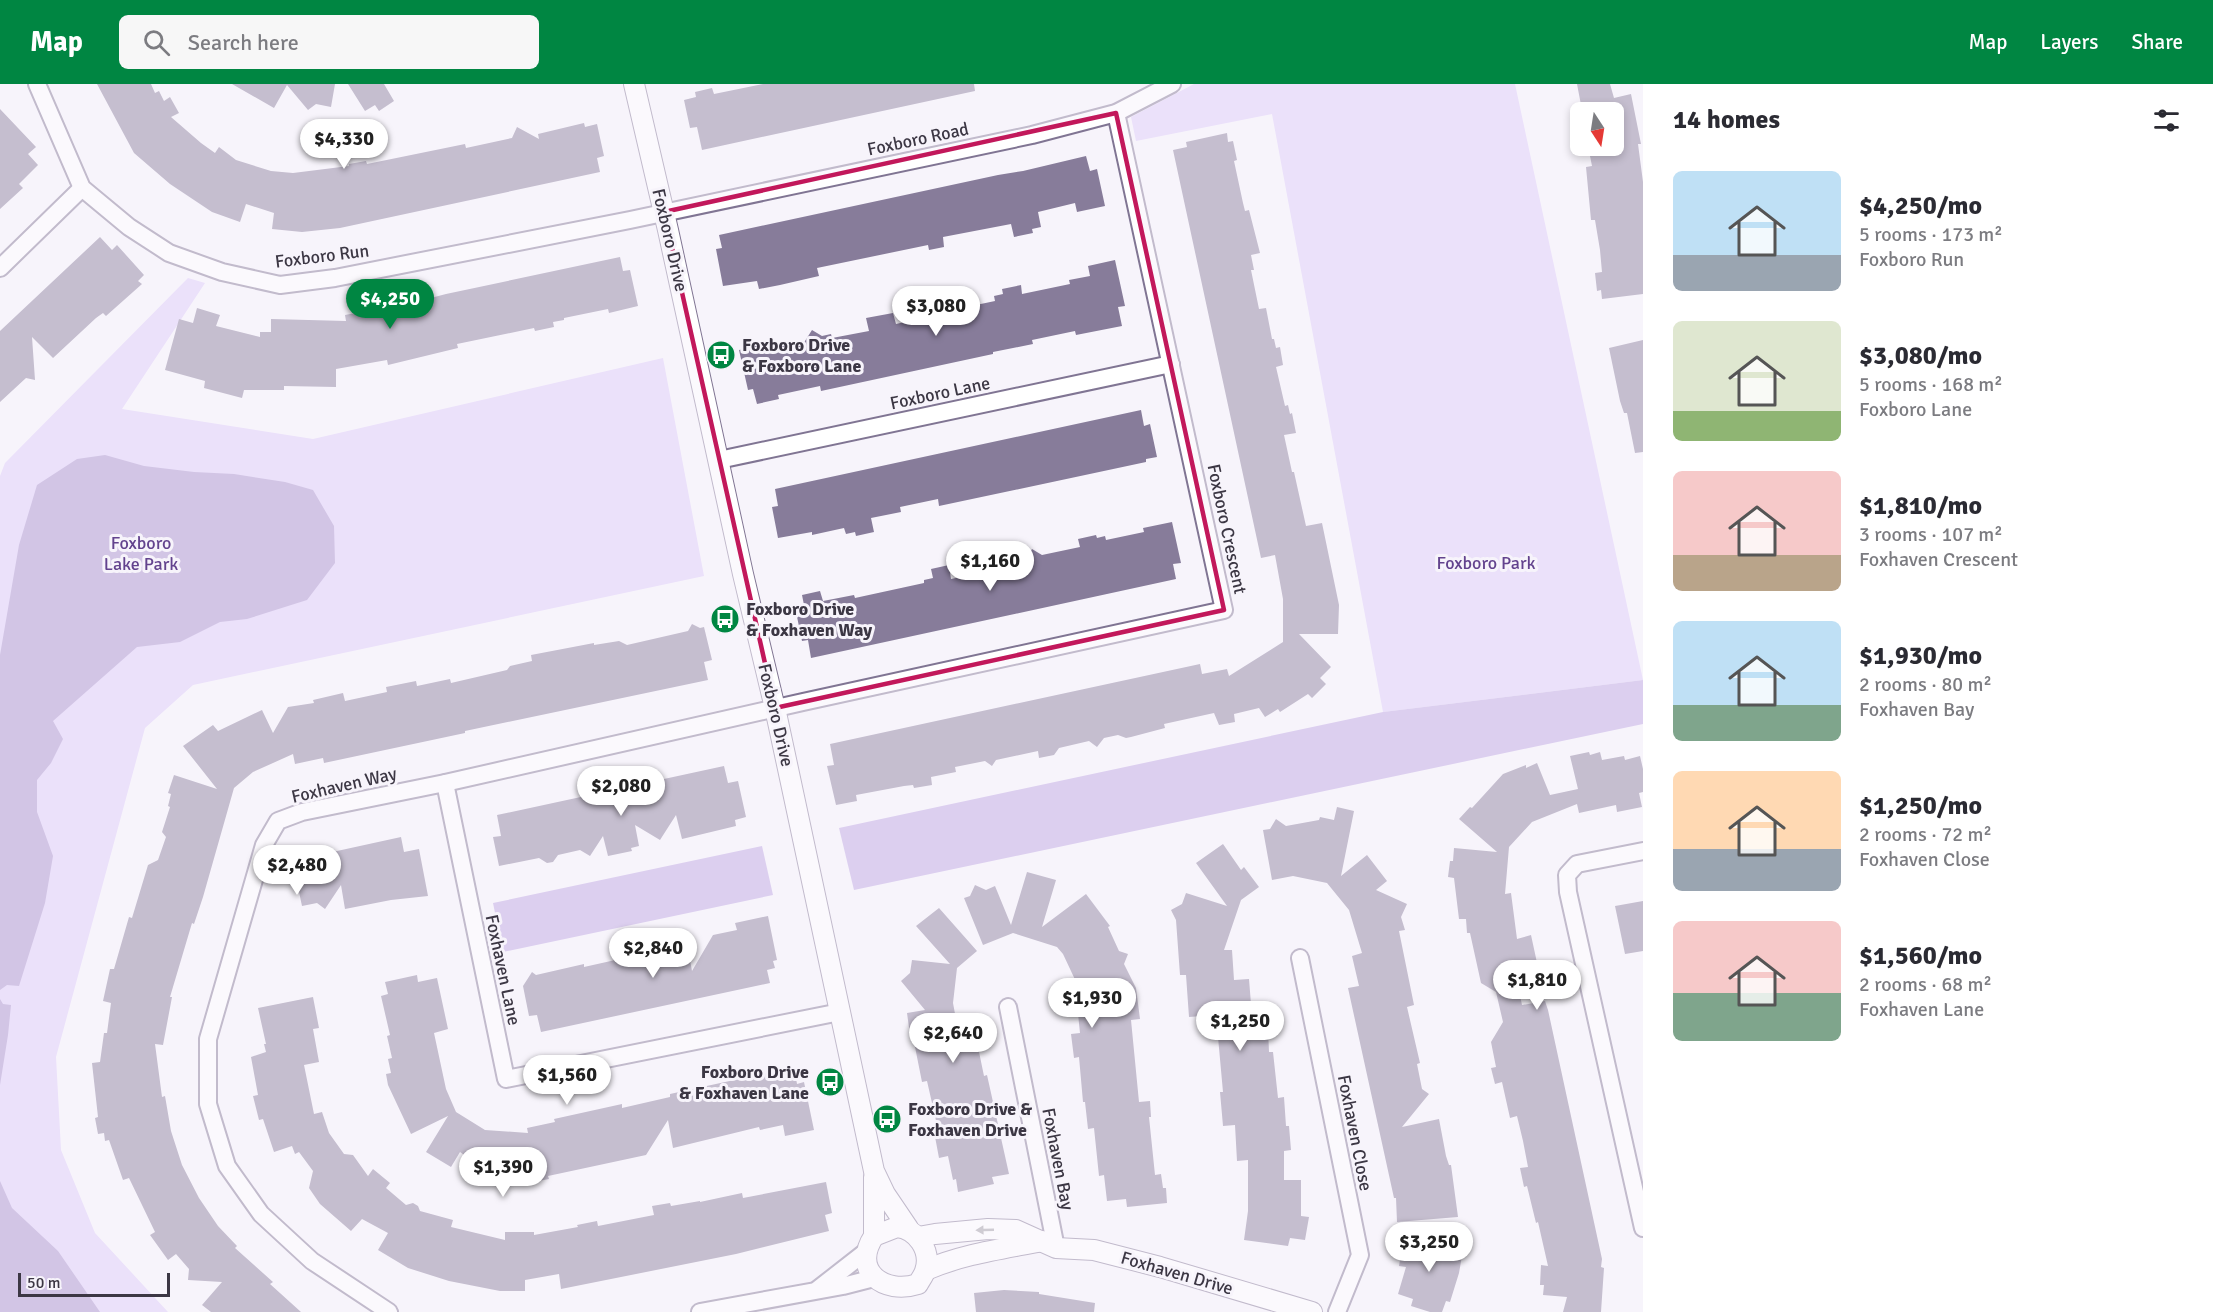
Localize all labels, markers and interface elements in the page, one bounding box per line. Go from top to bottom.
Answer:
search box [119,15,539,69]
text: Map [30,25,83,59]
icon: search [140,26,173,59]
text: Search here [188,29,299,56]
text: Map [1969,29,2007,55]
text: Layers [2040,29,2098,55]
text: Share [2131,29,2183,55]
north arrow [1570,102,1624,156]
map controls [1570,102,1624,156]
text: 14 homes [1673,104,1780,136]
icon: filters [2150,104,2183,137]
street label: Foxboro Road [865,118,971,160]
pin: $4,330 [295,119,393,170]
text: $4,330 [314,126,374,151]
street label: Foxboro Drive [647,186,693,294]
text: $4,250/mo [1859,190,1982,222]
icon: home [1721,195,1793,267]
text: 5 rooms · 173 m² [1859,222,2003,247]
street label: Foxboro Run [274,239,370,273]
text: Foxboro Run [1859,247,1964,272]
pin: $4,250 [341,279,439,330]
text: $4,250 [360,286,420,311]
pin: $3,080 [887,286,985,337]
text: $3,080 [906,293,966,318]
place label: Foxboro Drive & Foxboro Lane [742,334,861,377]
bus stop icon: Foxboro Drive & Foxboro Lane [705,339,737,371]
text: $3,080/mo [1859,340,1982,372]
icon: home [1721,345,1793,417]
street label: Foxboro Lane [888,372,992,414]
text: 5 rooms · 168 m² [1859,372,2003,397]
text: Foxboro Lane [1859,397,1972,422]
street label: Foxboro Crescent [1202,462,1252,596]
text: $1,810/mo [1859,490,1982,522]
icon: home [1721,495,1793,567]
text: 3 rooms · 107 m² [1859,522,2003,547]
park label: Foxboro Lake Park [104,532,178,575]
pin: $1,160 [941,541,1039,592]
text: Foxhaven Crescent [1859,547,2018,572]
text: $1,160 [960,548,1020,573]
park label: Foxboro Park [1436,552,1536,574]
place label: Foxboro Drive & Foxhaven Way [746,598,872,641]
bus stop icon: Foxboro Drive & Foxhaven Way [709,603,741,635]
text: $1,930/mo [1859,640,1982,672]
icon: home [1721,645,1793,717]
street label: Foxboro Drive [753,661,799,769]
text: 2 rooms · 80 m² [1859,672,1992,697]
text: Foxhaven Bay [1859,697,1974,722]
street label: Foxhaven Way [289,762,399,808]
pin: $2,080 [572,766,670,817]
text: $2,080 [591,773,651,798]
text: $1,250/mo [1859,790,1982,822]
icon: home [1721,795,1793,867]
text: 2 rooms · 72 m² [1859,822,1992,847]
pin: $2,480 [248,845,346,896]
text: Foxhaven Close [1859,847,1990,872]
text: $2,480 [267,852,327,877]
street label: Foxhaven Lane [481,913,525,1027]
pin: $2,840 [604,928,702,979]
text: $2,840 [623,935,683,960]
text: $1,560/mo [1859,940,1982,972]
icon: home [1721,945,1793,1017]
pin: $1,810 [1488,960,1586,1011]
text: $1,810 [1507,967,1567,992]
text: 2 rooms · 68 m² [1859,972,1992,997]
pin: $1,930 [1043,978,1141,1029]
text: $1,930 [1062,985,1122,1010]
text: Foxhaven Lane [1859,997,1984,1022]
pin: $1,250 [1191,1001,1289,1052]
text: $1,250 [1210,1008,1270,1033]
pin: $2,640 [904,1013,1002,1064]
text: $2,640 [923,1020,983,1045]
pin: $1,560 [518,1055,616,1106]
place label: Foxboro Drive & Foxhaven Lane [679,1061,809,1104]
text: $1,560 [537,1062,597,1087]
bus stop icon: Foxboro Drive & Foxhaven Lane [814,1066,846,1098]
street label: Foxhaven Close [1333,1073,1377,1193]
place label: Foxboro Drive & Foxhaven Drive [908,1098,1032,1141]
bus stop icon: Foxboro Drive & Foxhaven Drive [871,1103,903,1135]
street label: Foxhaven Bay [1037,1106,1079,1213]
pin: $1,390 [454,1147,552,1198]
text: $1,390 [473,1154,533,1179]
pin: $3,250 [1380,1222,1478,1273]
one-way arrow [976,1225,995,1235]
text: $3,250 [1399,1229,1459,1254]
street label: Foxhaven Drive [1118,1246,1236,1300]
scale bar [18,1270,170,1298]
text: 50 m [27,1273,61,1293]

